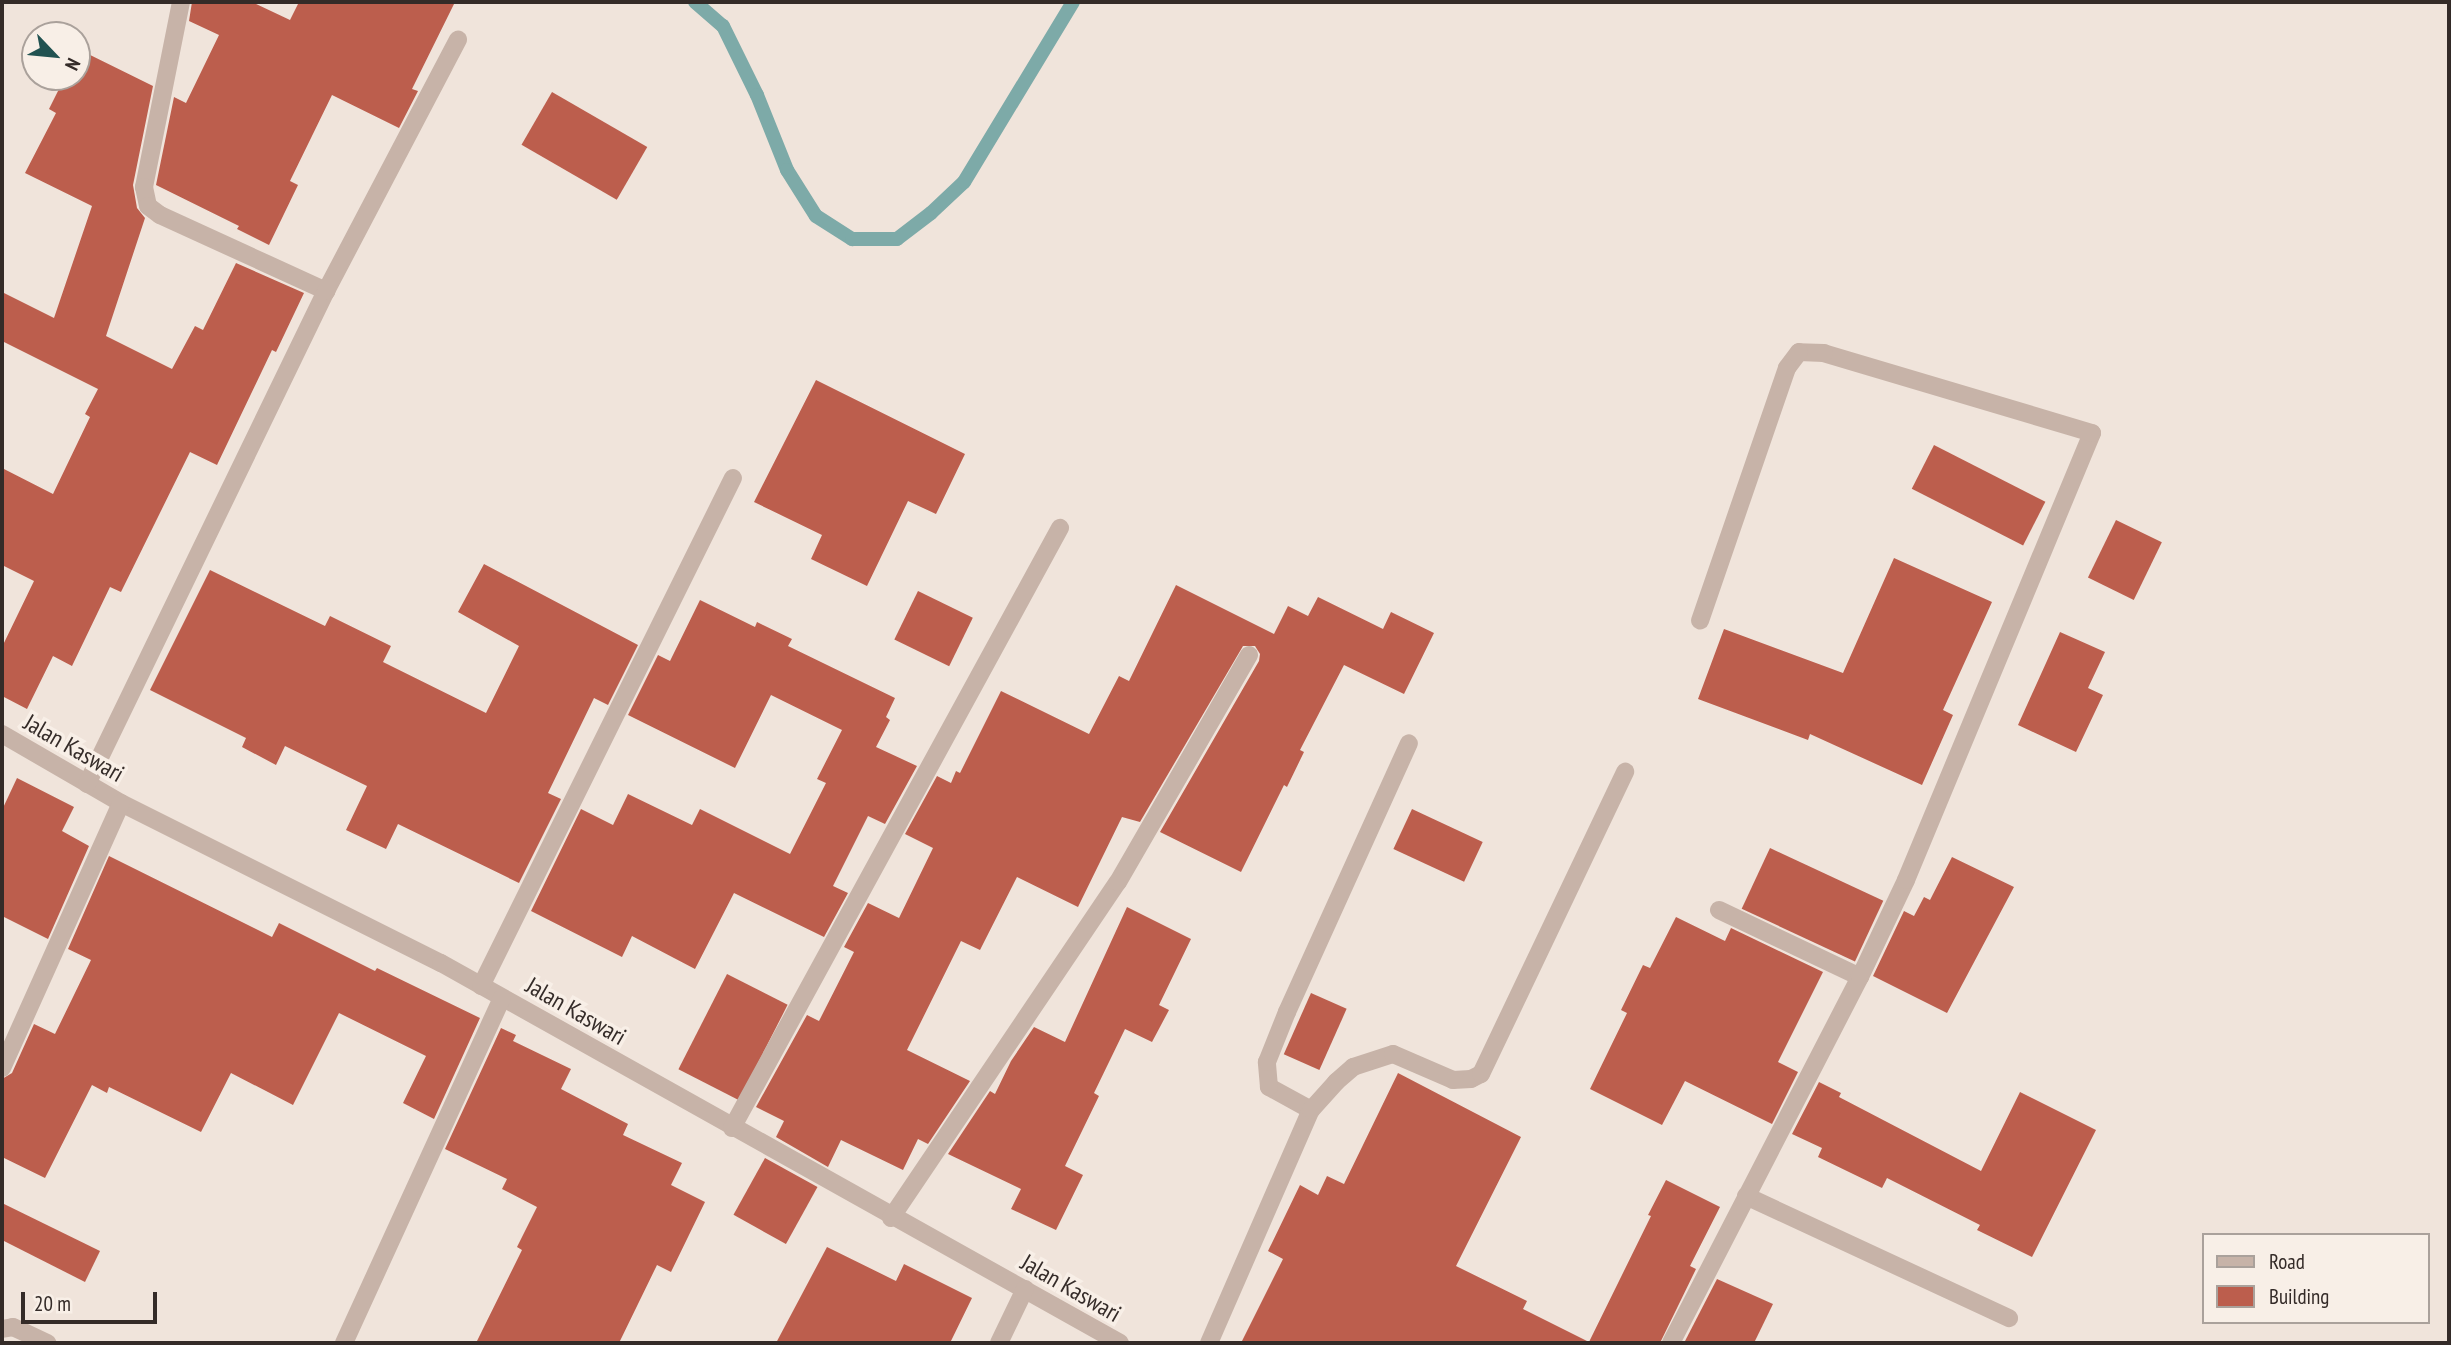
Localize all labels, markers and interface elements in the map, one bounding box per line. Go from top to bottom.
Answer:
north arrow [21,21,91,91]
text: N [60,54,86,74]
street label: Jalan Kaswari [19,708,129,788]
street label: Jalan Kaswari [521,971,631,1051]
legend [2202,1233,2430,1324]
street label: Jalan Kaswari [1016,1248,1126,1328]
text: Road [2269,1248,2305,1275]
scale bar [24,1278,161,1322]
text: Building [2269,1283,2329,1310]
text: 20 m [34,1290,71,1317]

